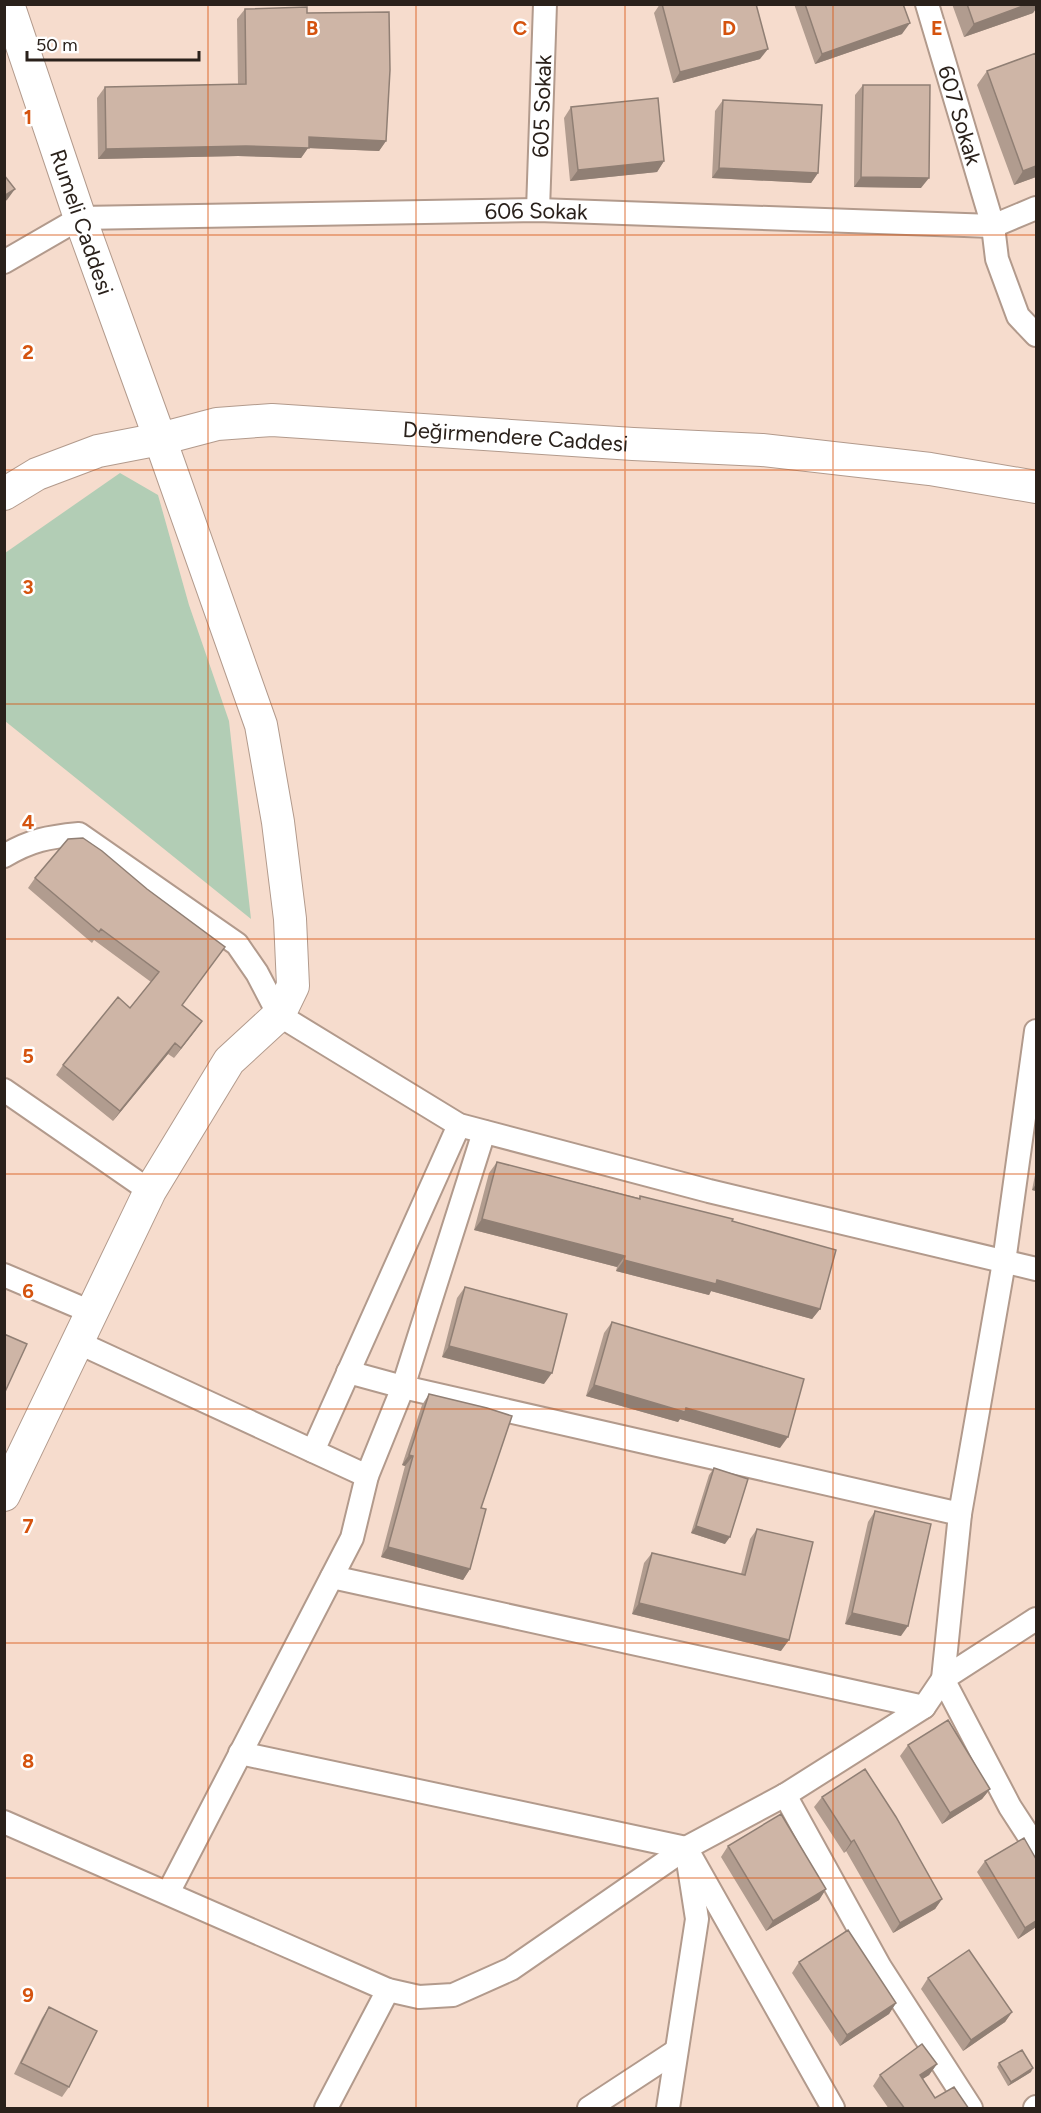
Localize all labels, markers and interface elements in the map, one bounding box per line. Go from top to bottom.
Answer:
text: B [306,16,318,40]
text: C [513,16,527,40]
text: D [722,16,736,40]
text: E [931,16,943,40]
scale bar [27,24,200,62]
text: 50 m [36,34,78,56]
street label: 605 Sokak [527,54,557,158]
street label: 607 Sokak [932,62,987,169]
text: 1 [24,105,32,129]
street label: Rumeli Caddesi [44,146,119,299]
street label: 606 Sokak [484,197,588,226]
text: 2 [22,340,34,364]
street label: Değirmendere Caddesi [402,416,629,458]
text: 3 [22,575,34,599]
text: 4 [22,810,35,834]
text: 5 [22,1044,34,1068]
text: 6 [22,1279,34,1303]
text: 7 [22,1514,34,1538]
text: 8 [22,1749,34,1773]
text: 9 [22,1983,34,2007]

